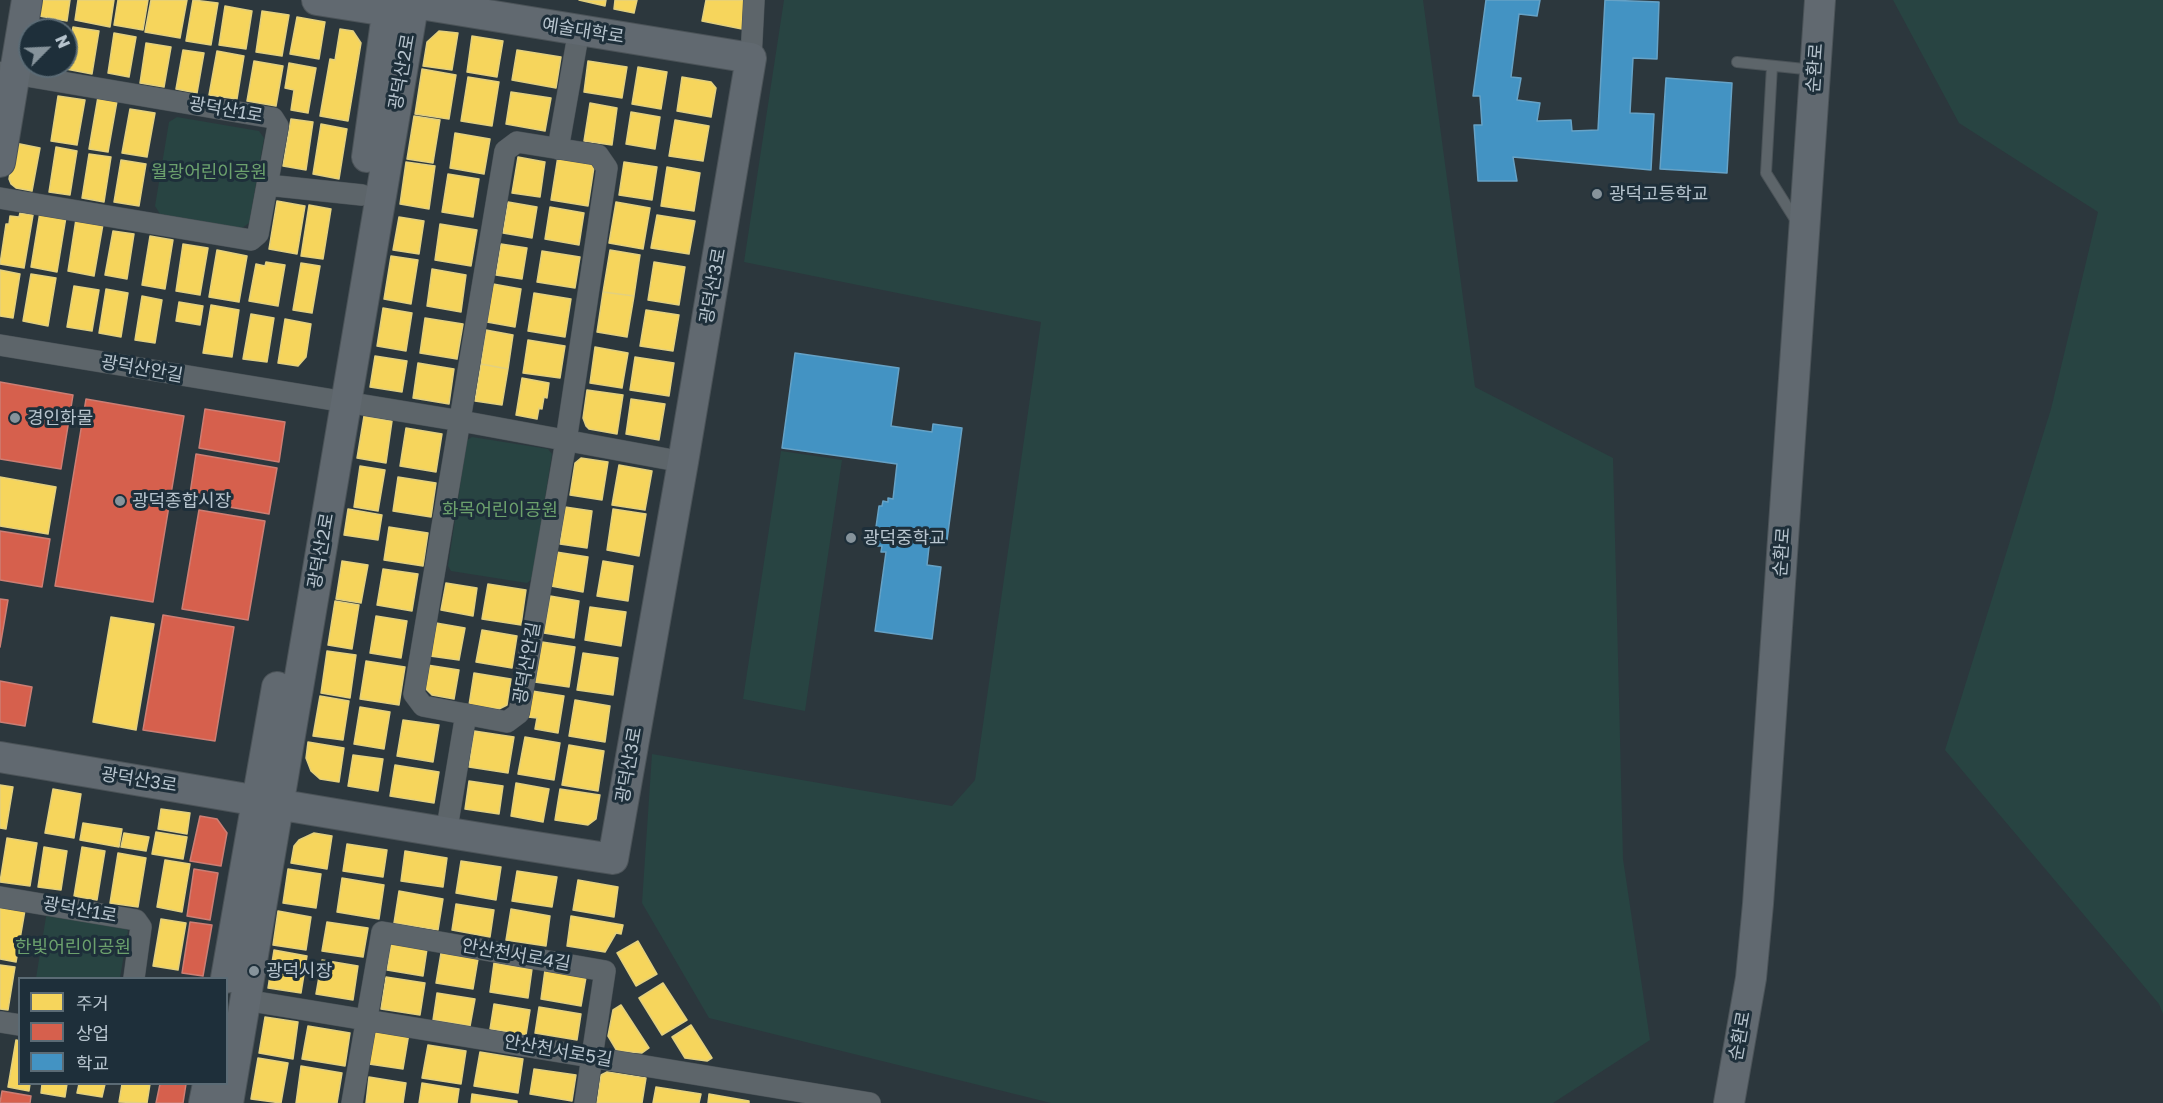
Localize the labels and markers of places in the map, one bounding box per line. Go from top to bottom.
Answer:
place label: 광덕고등학교 [1609,183,1708,205]
marker: 광덕고등학교 [1590,187,1604,201]
place label: 경인화물 [27,407,93,429]
marker: 경인화물 [8,411,22,425]
place label: 광덕종합시장 [132,490,231,512]
marker: 광덕종합시장 [113,494,127,508]
place label: 광덕중학교 [863,527,946,549]
marker: 광덕중학교 [844,531,858,545]
place label: 광덕시장 [266,960,332,982]
marker: 광덕시장 [247,964,261,978]

